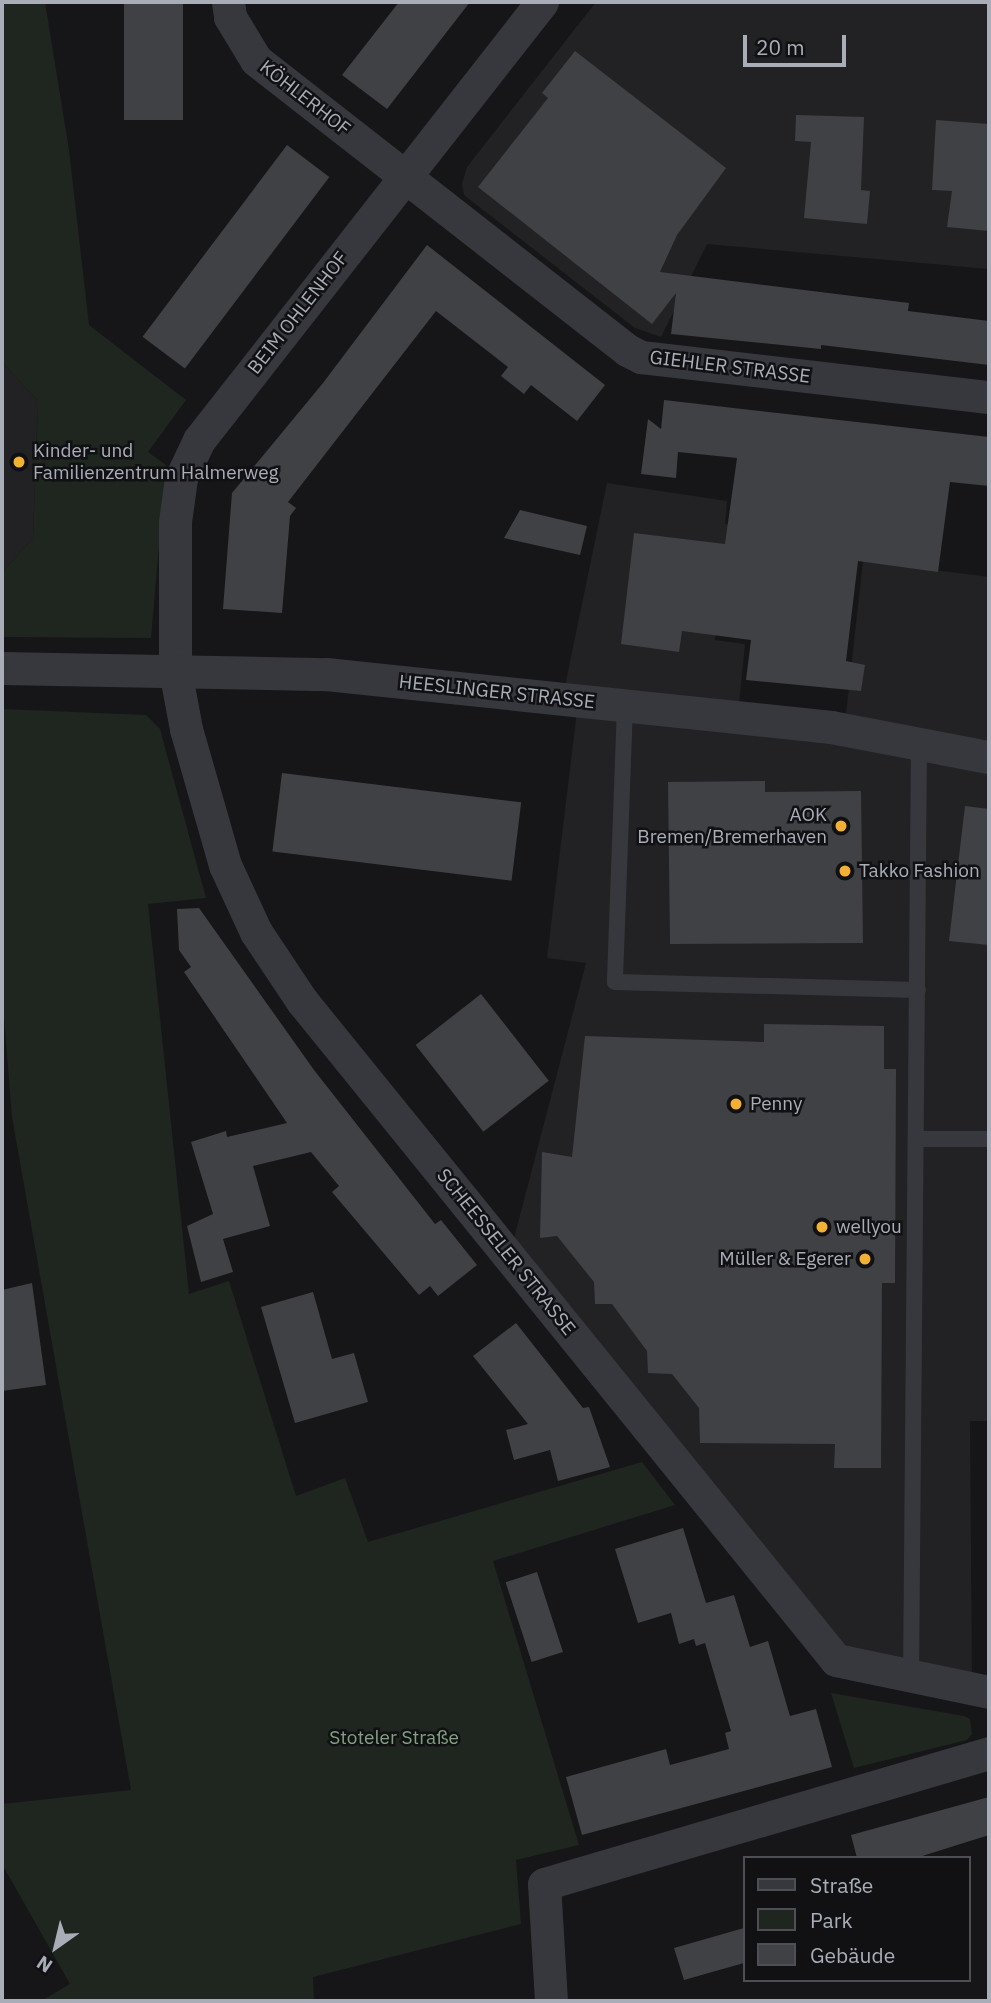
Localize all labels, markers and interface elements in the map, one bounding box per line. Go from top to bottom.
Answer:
scale bar [746,21,849,65]
text: 20 m [756,33,805,61]
street label: KÖHLERHOF [255,56,355,140]
street label: BEIM OHLENHOF [243,247,353,379]
street label: GIEHLER STRASSE [648,346,812,388]
place label: Kinder- und Familienzentrum Halmerweg [33,440,279,484]
marker: Kinder- und Familienzentrum Halmerweg [11,454,27,470]
street label: HEESLINGER STRASSE [398,670,596,714]
place label: AOK Bremen/Bremerhaven [637,804,827,848]
marker: AOK Bremen/Bremerhaven [833,818,849,834]
place label: Takko Fashion [859,860,980,882]
marker: Takko Fashion [837,863,853,879]
place label: Penny [750,1093,802,1115]
marker: Penny [728,1096,744,1112]
street label: SCHEESSELER STRASSE [432,1164,580,1340]
place label: wellyou [836,1216,902,1238]
marker: wellyou [814,1219,830,1235]
place label: Müller & Egerer [719,1248,851,1270]
marker: Müller & Egerer [857,1251,873,1267]
park label: Stoteler Straße [329,1727,459,1749]
legend [743,1856,970,1982]
text: Straße [810,1871,873,1899]
text: Park [810,1906,853,1934]
north arrow [21,1912,91,1982]
text: Gebäude [810,1941,895,1969]
text: N [32,1951,57,1978]

